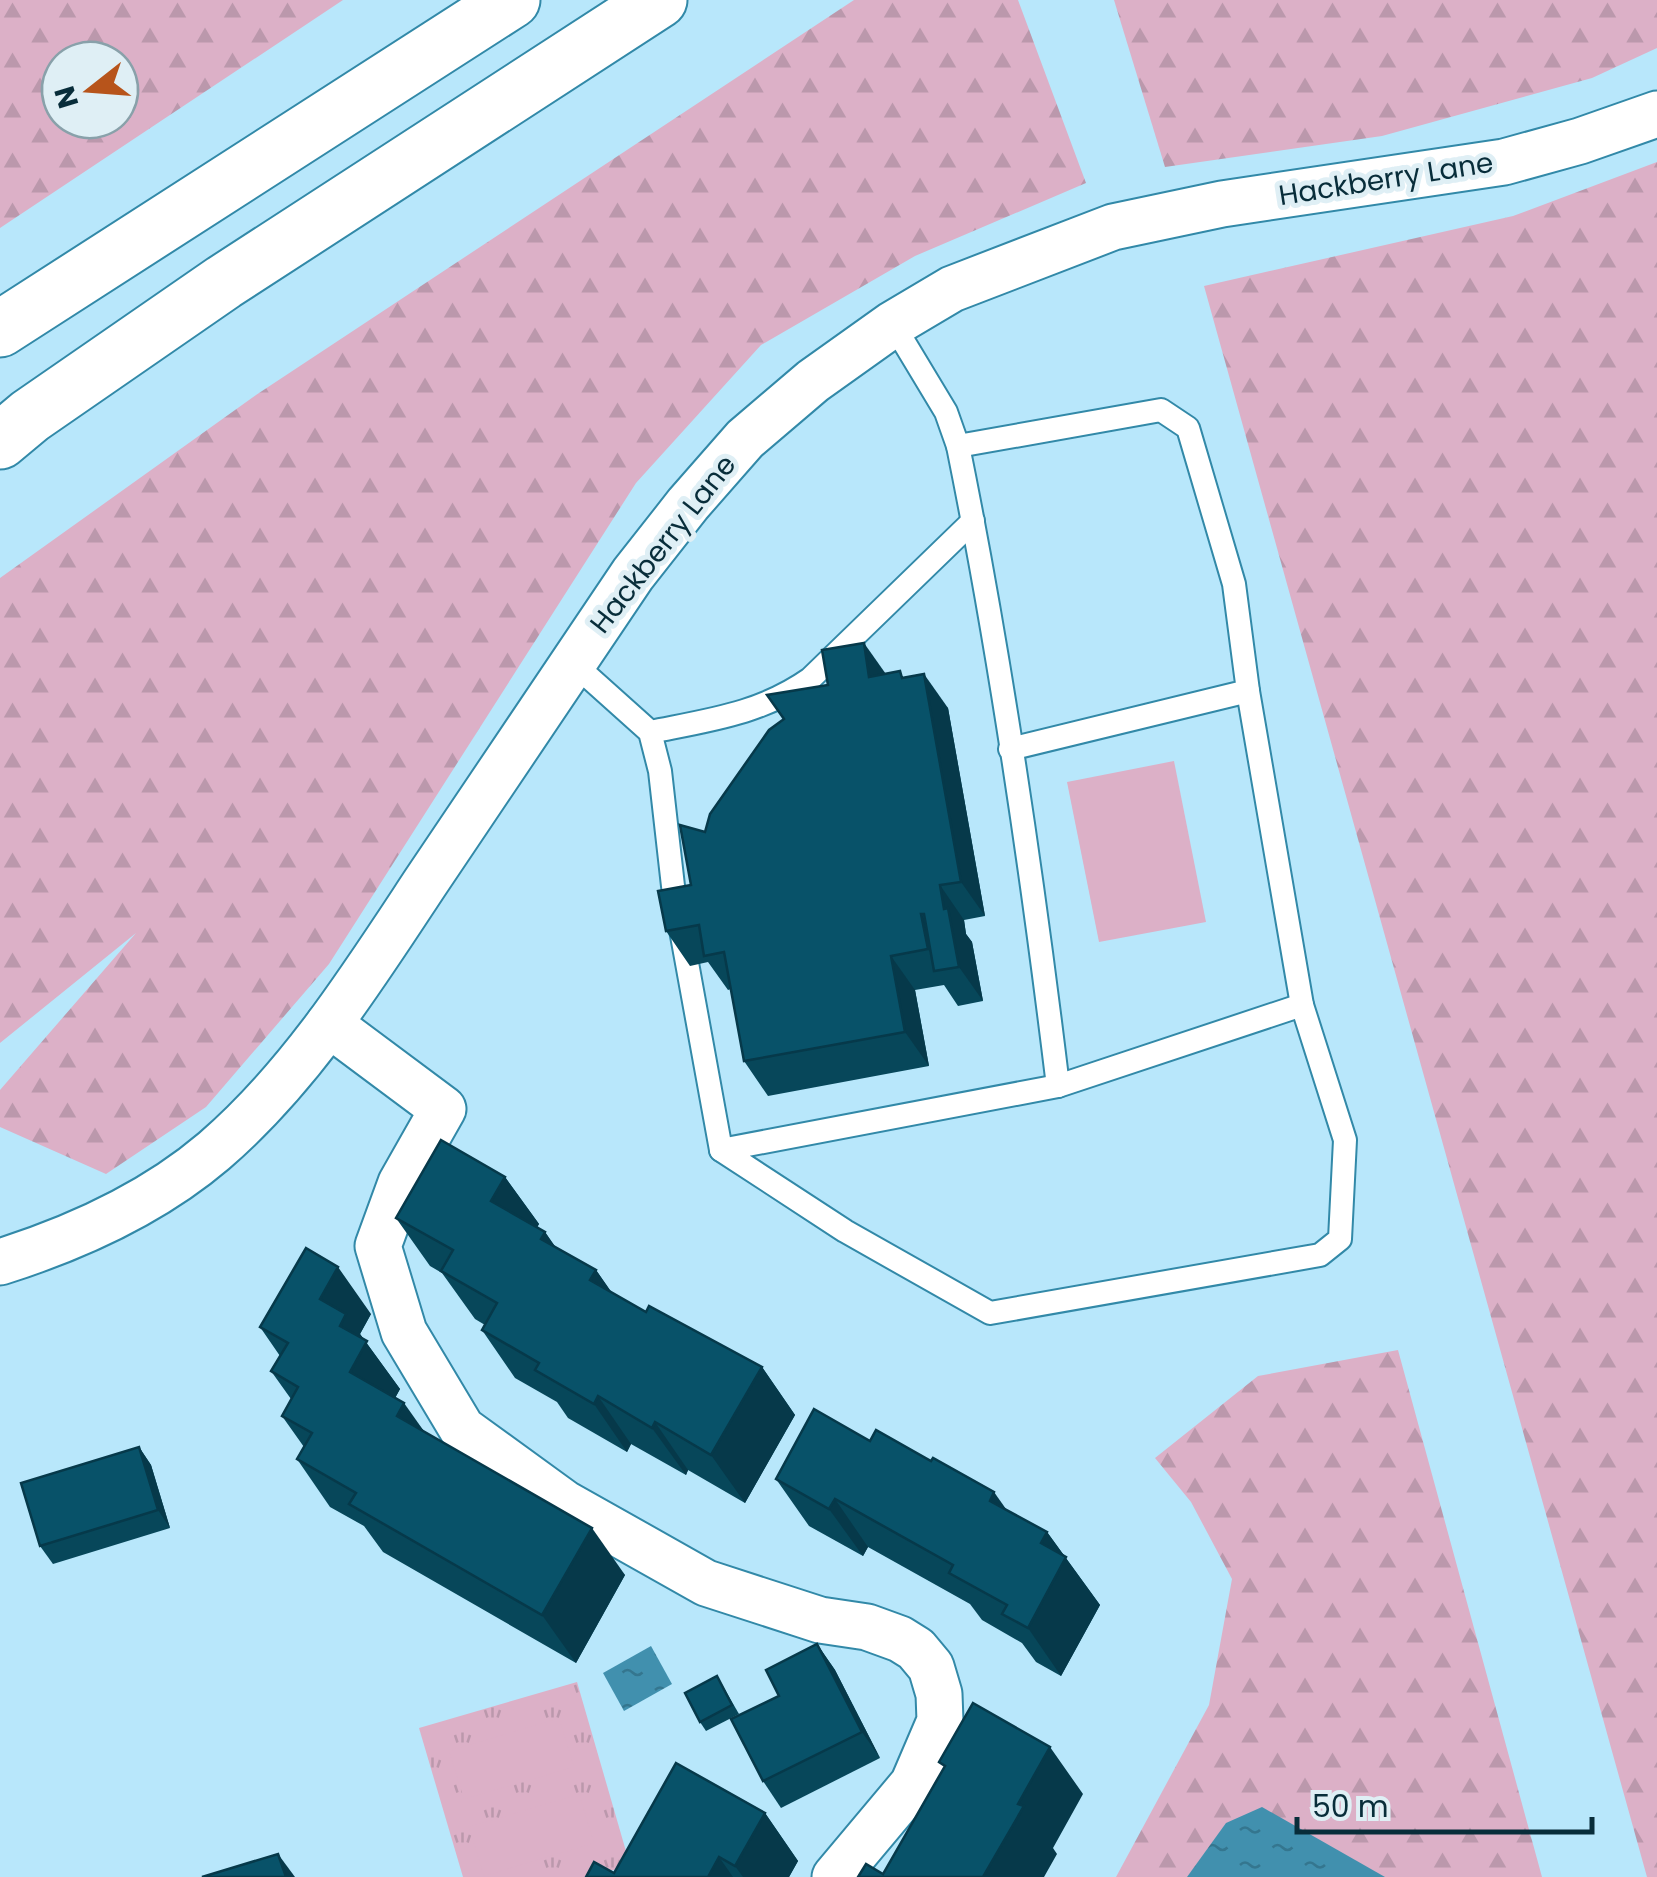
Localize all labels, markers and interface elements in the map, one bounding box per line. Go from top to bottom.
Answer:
north arrow [40,40,140,140]
text: N [45,81,88,113]
street label: Hackberry Lane [1276,143,1496,215]
street label: Hackberry Lane [581,447,745,641]
scale bar [1297,1772,1592,1834]
text: 50 m [1312,1785,1389,1828]

